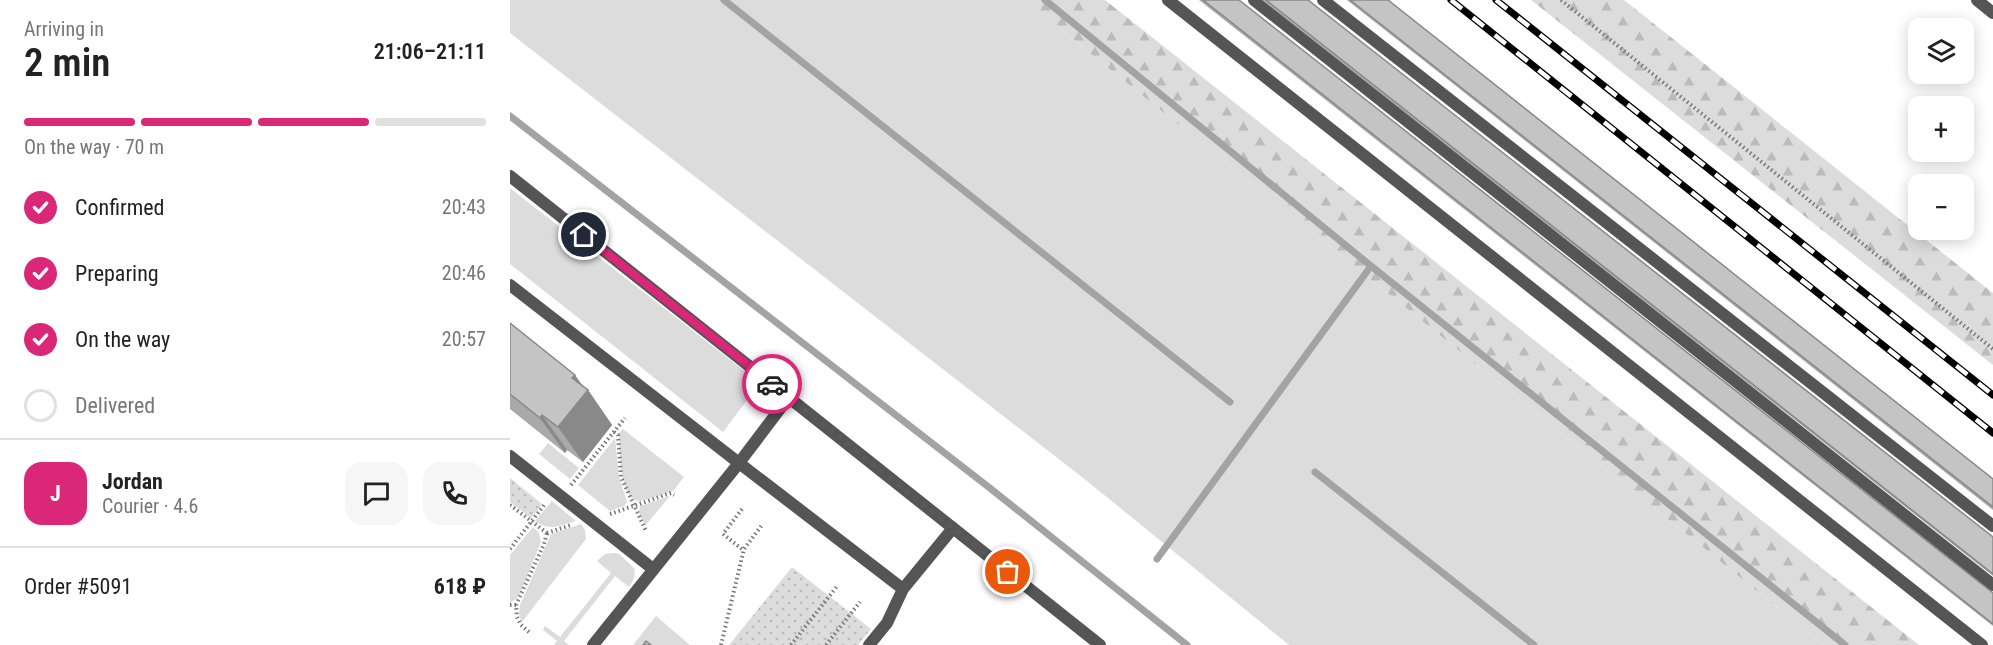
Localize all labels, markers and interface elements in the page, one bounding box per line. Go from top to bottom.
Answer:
text: Arriving in [24,17,104,41]
map controls [1908,18,1974,240]
button: layers [1908,18,1974,84]
text: 21:06–21:11 [374,39,486,64]
text: 2 min [24,40,110,86]
button: + [1908,96,1974,162]
text: On the way · 70 m [24,135,164,159]
button: − [1908,174,1974,240]
icon: check [24,191,57,224]
text: Confirmed [75,195,164,220]
text: 20:43 [442,195,486,219]
pin [558,209,609,260]
icon: home [567,218,600,251]
icon: check [24,257,57,290]
text: Preparing [75,261,159,286]
text: 20:46 [442,261,486,285]
icon: check [24,323,57,356]
text: On the way [75,327,170,352]
text: 20:57 [442,327,486,351]
courier [742,354,802,414]
icon: car [756,368,789,401]
text: Delivered [75,393,155,418]
button: chat [345,462,408,525]
button: phone [423,462,486,525]
text: Jordan [102,469,163,494]
text: J [50,481,61,506]
text: Courier · 4.6 [102,494,198,518]
pin [982,546,1033,597]
icon: bag [991,555,1024,588]
text: Order #5091 [24,574,132,599]
text: 618 ₽ [434,574,486,599]

